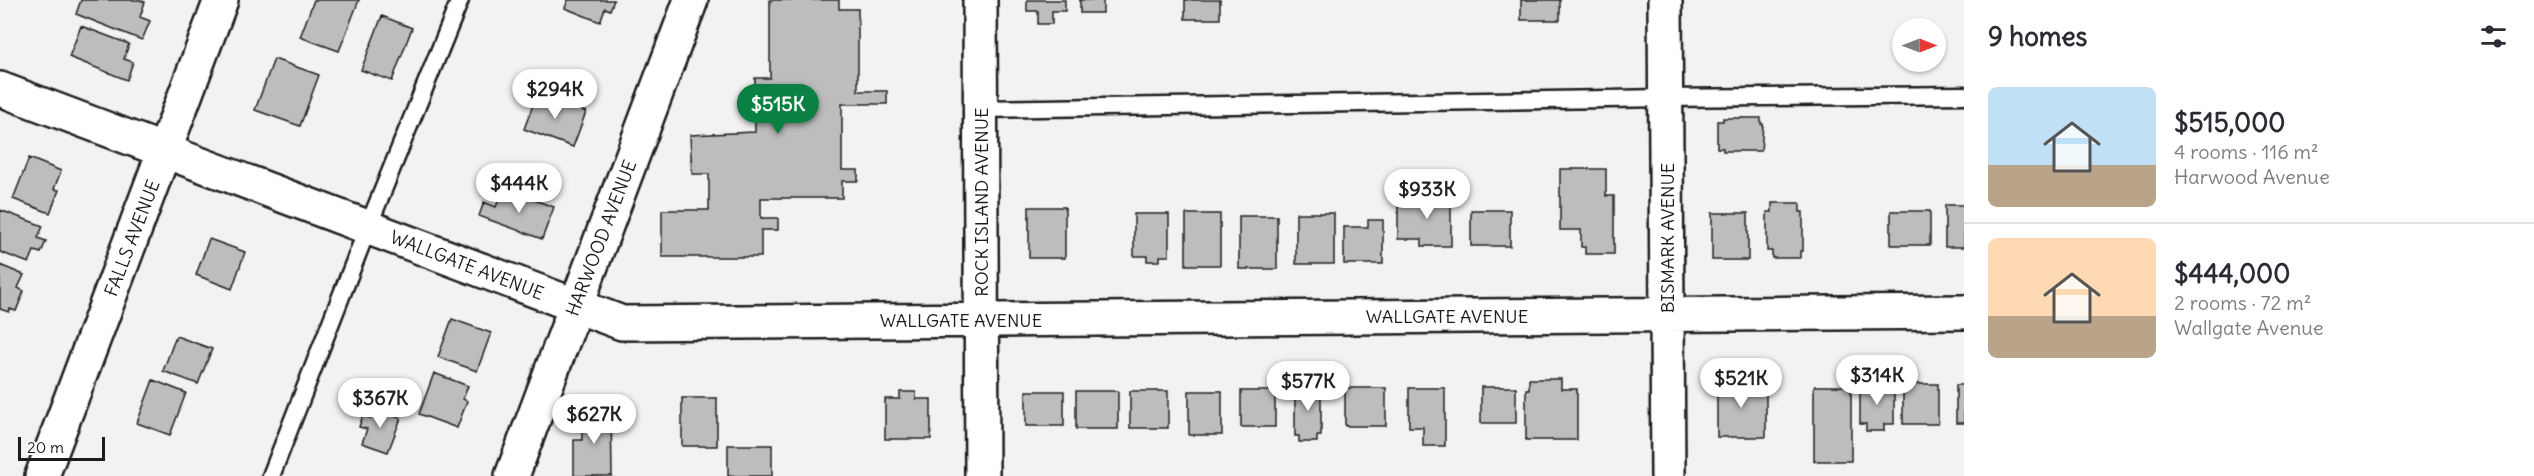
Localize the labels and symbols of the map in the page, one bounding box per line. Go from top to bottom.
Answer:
north arrow [1892,18,1946,72]
pin: $294K [513,69,597,120]
pin: $515K [736,84,820,135]
street label: ROCK ISLAND AVENUE [970,107,993,297]
street label: HARWOOD AVENUE [561,157,641,319]
pin: $444K [477,163,561,214]
street label: BISMARK AVENUE [1656,163,1679,313]
pin: $933K [1385,169,1469,220]
street label: FALLS AVENUE [99,176,165,300]
street label: WALLGATE AVENUE [387,225,547,305]
street label: WALLGATE AVENUE [1366,305,1528,328]
street label: WALLGATE AVENUE [880,309,1042,332]
pin: $314K [1835,355,1919,406]
pin: $521K [1699,358,1783,409]
pin: $577K [1266,361,1350,412]
pin: $367K [338,378,422,429]
pin: $627K [552,394,636,445]
scale bar [18,434,105,462]

